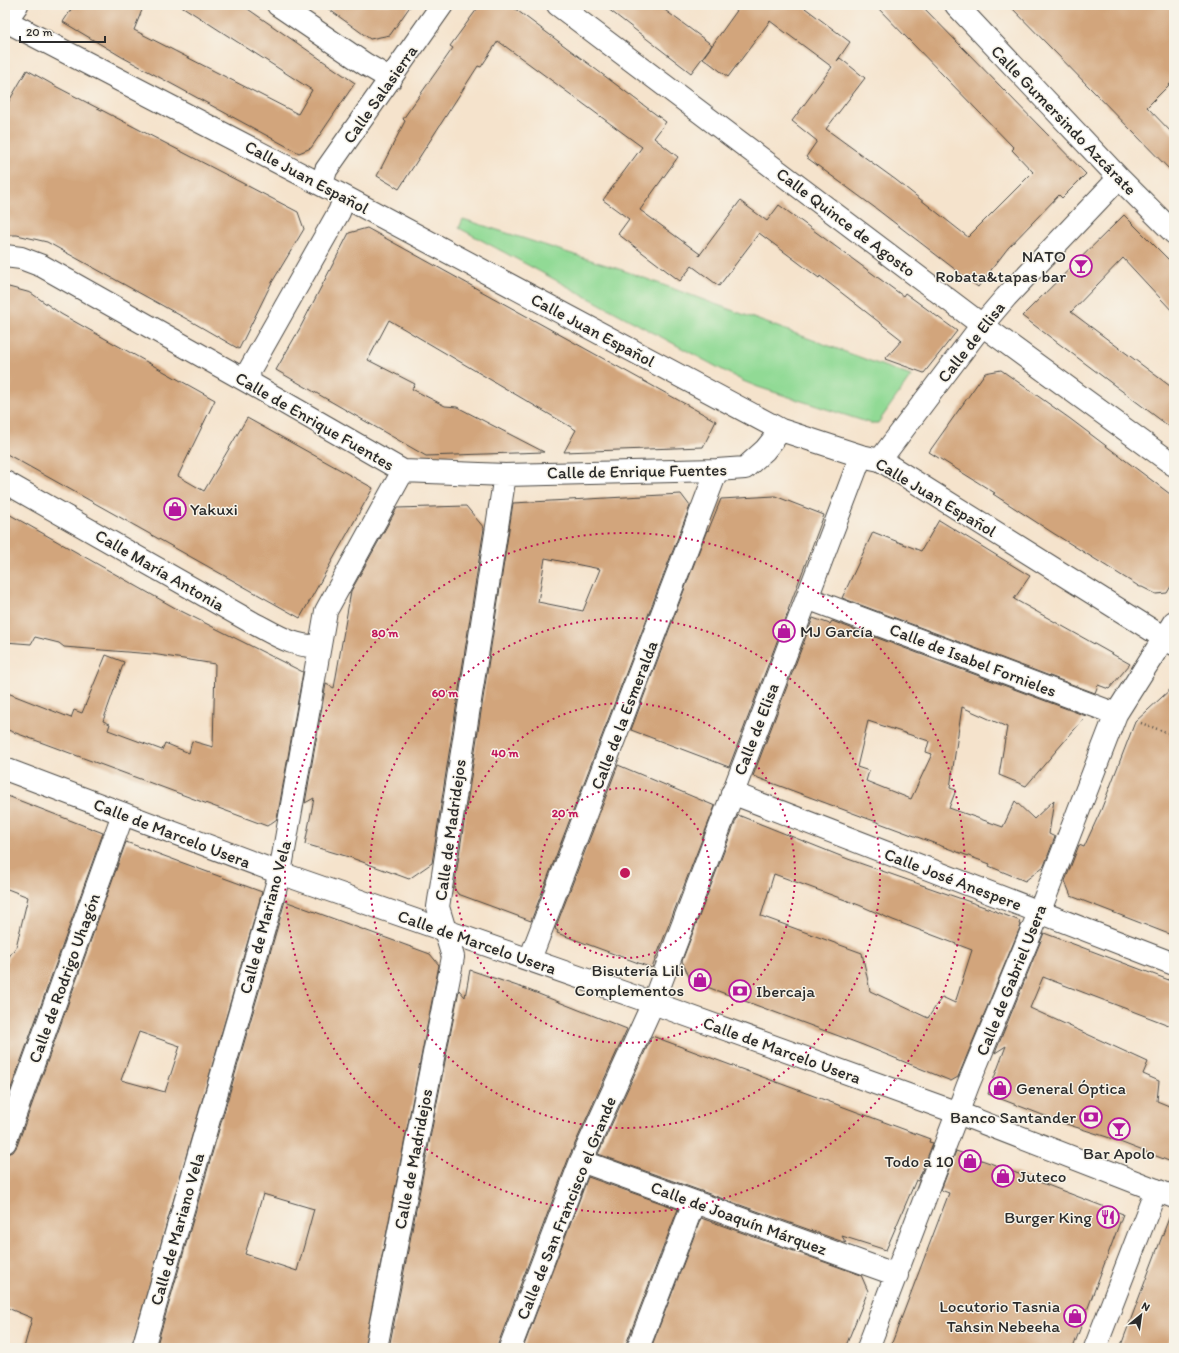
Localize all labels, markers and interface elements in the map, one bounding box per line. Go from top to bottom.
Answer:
scale bar [20,18,105,44]
text: 20 m [26,25,53,39]
street label: Calle Salasierra [339,41,421,147]
street label: Calle Gumersindo Azcárate [987,41,1141,199]
street label: Calle Juan Español [242,136,373,218]
street label: Calle Quince de Agosto [773,163,919,281]
place label: NATO Robata&tapas bar [935,246,1066,286]
bar icon: NATO Robata&tapas bar [1068,253,1094,279]
street label: Calle Juan Español [528,289,659,371]
street label: Calle de Elisa [933,298,1009,386]
street label: Calle de Enrique Fuentes [232,367,398,475]
street label: Calle Juan Español [872,453,1000,541]
street label: Calle de Enrique Fuentes [547,459,727,483]
shop icon: Yakuxi [162,496,188,522]
place label: Yakuxi [190,499,238,519]
street label: Calle María Antonia [92,525,228,615]
shop icon: MJ García [771,618,797,644]
street label: Calle de Isabel Fornieles [887,619,1059,701]
place label: MJ García [800,621,873,641]
text: 80 m [372,626,399,640]
street label: Calle de la Esmeralda [586,638,662,792]
street label: Calle de Elisa [729,680,783,778]
text: 60 m [432,686,459,700]
text: 40 m [491,746,520,760]
street label: Calle de Madridejos [430,758,470,902]
street label: Calle de Marcelo Usera [91,794,253,872]
text: 20 m [552,806,579,820]
street label: Calle de Mariano Vela [235,838,295,996]
street label: Calle José Anespere [881,844,1025,914]
centre of rings [618,866,632,880]
street label: Calle de Rodrigo Uhagón [24,890,104,1066]
street label: Calle de Gabriel Usera [972,902,1050,1058]
street label: Calle de Marcelo Usera [395,905,559,979]
place label: Bisutería Lili Complementos [575,960,684,1000]
shop icon: Bisutería Lili Complementos [687,967,713,993]
bank icon: Ibercaja [727,978,753,1004]
place label: Ibercaja [756,981,815,1001]
street label: Calle de Marcelo Usera [700,1012,864,1088]
shop icon: General Óptica [987,1075,1013,1101]
place label: General Óptica [1016,1078,1126,1098]
street label: Calle de Madridejos [390,1087,436,1231]
street label: Calle de San Francisco el Grande [512,1094,620,1322]
bank icon: Banco Santander [1078,1104,1104,1130]
place label: Banco Santander [950,1107,1076,1127]
bar icon: Bar Apolo [1106,1116,1132,1142]
place label: Bar Apolo [1083,1143,1155,1163]
shop icon: Todo a 10 [957,1148,983,1174]
street label: Calle de Mariano Vela [146,1150,208,1308]
place label: Todo a 10 [885,1151,954,1171]
shop icon: Juteco [990,1163,1016,1189]
place label: Juteco [1018,1166,1066,1186]
street label: Calle de Joaquín Márquez [648,1177,830,1259]
restaurant icon: Burger King [1095,1204,1121,1230]
place label: Burger King [1004,1207,1092,1227]
north arrow [1121,1295,1161,1335]
place label: Locutorio Tasnia Tahsin Nebeeha [939,1296,1060,1336]
text: N [1139,1299,1152,1314]
shop icon: Locutorio Tasnia Tahsin Nebeeha [1062,1303,1088,1329]

